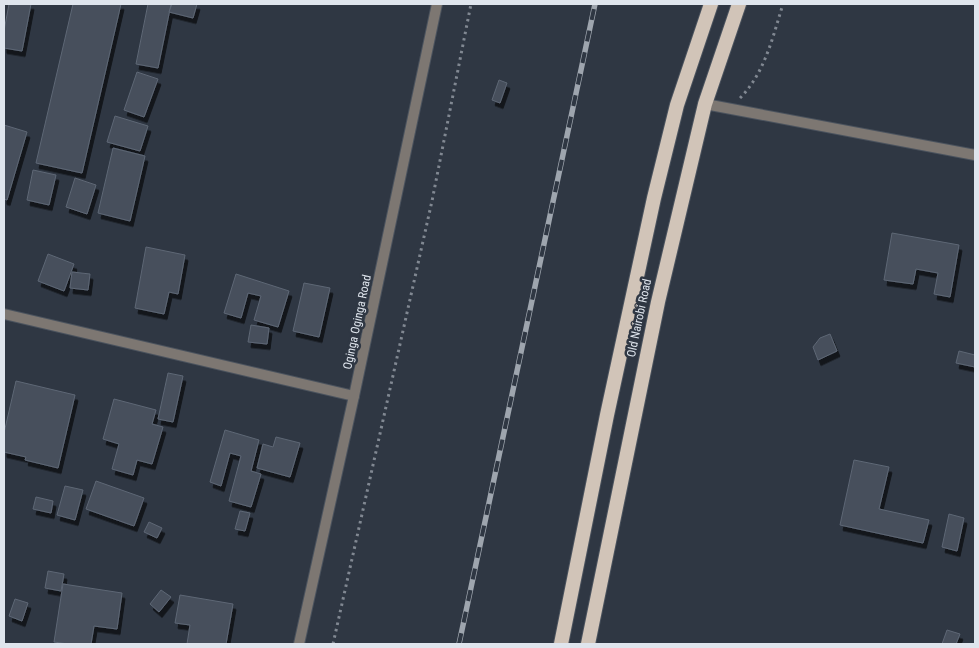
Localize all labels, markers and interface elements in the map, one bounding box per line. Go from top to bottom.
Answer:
street label: Oginga Oginga Road [340,273,374,371]
street label: Old Nairobi Road [624,278,654,358]

